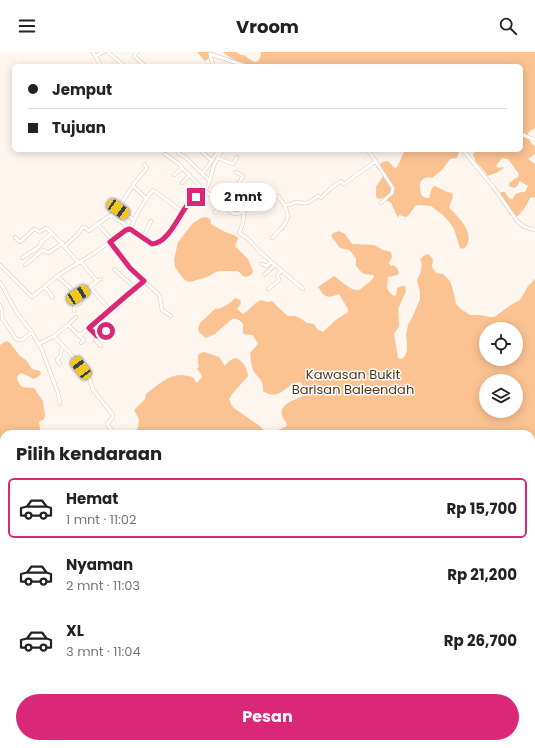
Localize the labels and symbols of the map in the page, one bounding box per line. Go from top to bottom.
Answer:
callout: 2 mnt [210,183,276,211]
route end [187,188,205,206]
car [105,197,131,221]
car [65,283,91,307]
route start [97,322,115,340]
car [69,355,93,381]
park label: Kawasan Bukit Barisan Baleendah [292,365,414,399]

